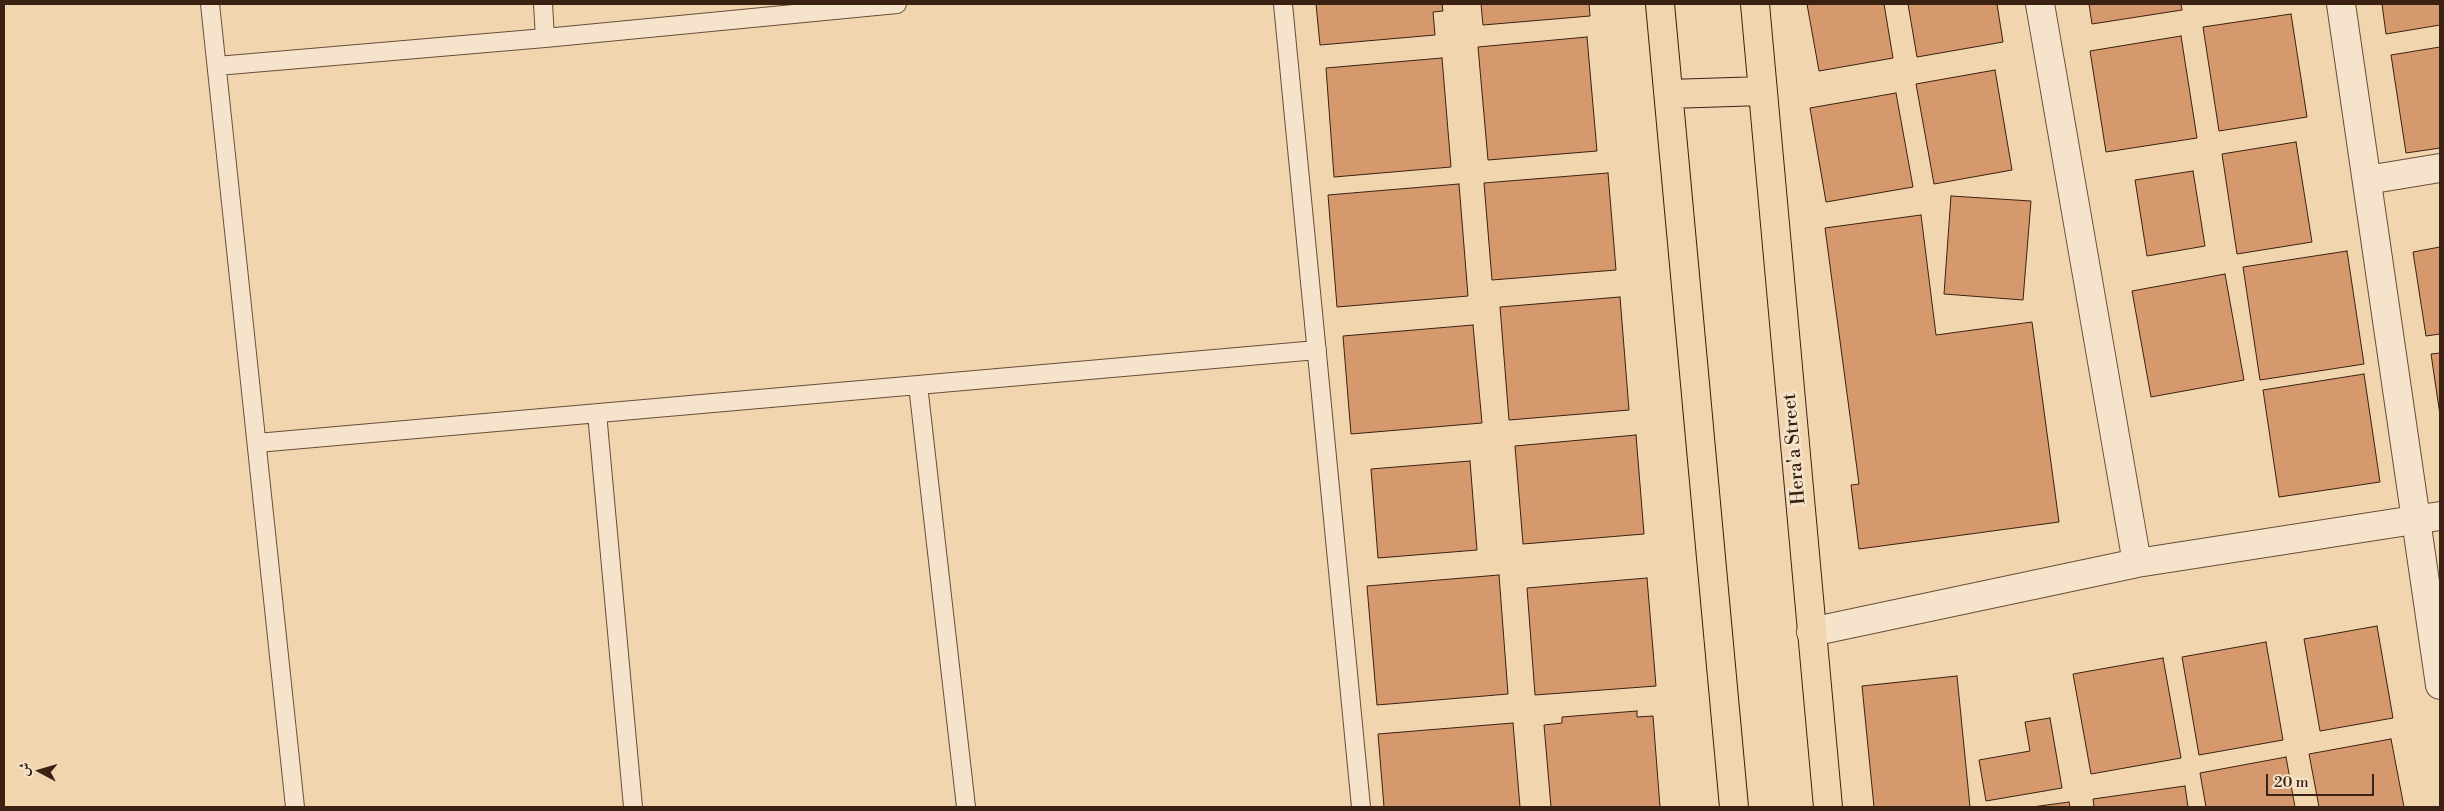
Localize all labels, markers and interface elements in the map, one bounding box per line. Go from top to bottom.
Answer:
street label: Hera'a Street [1779,392,1811,506]
north arrow [15,746,65,796]
text: ش [15,762,35,777]
scale bar [2269,764,2376,796]
text: 20 m [2274,773,2309,792]

